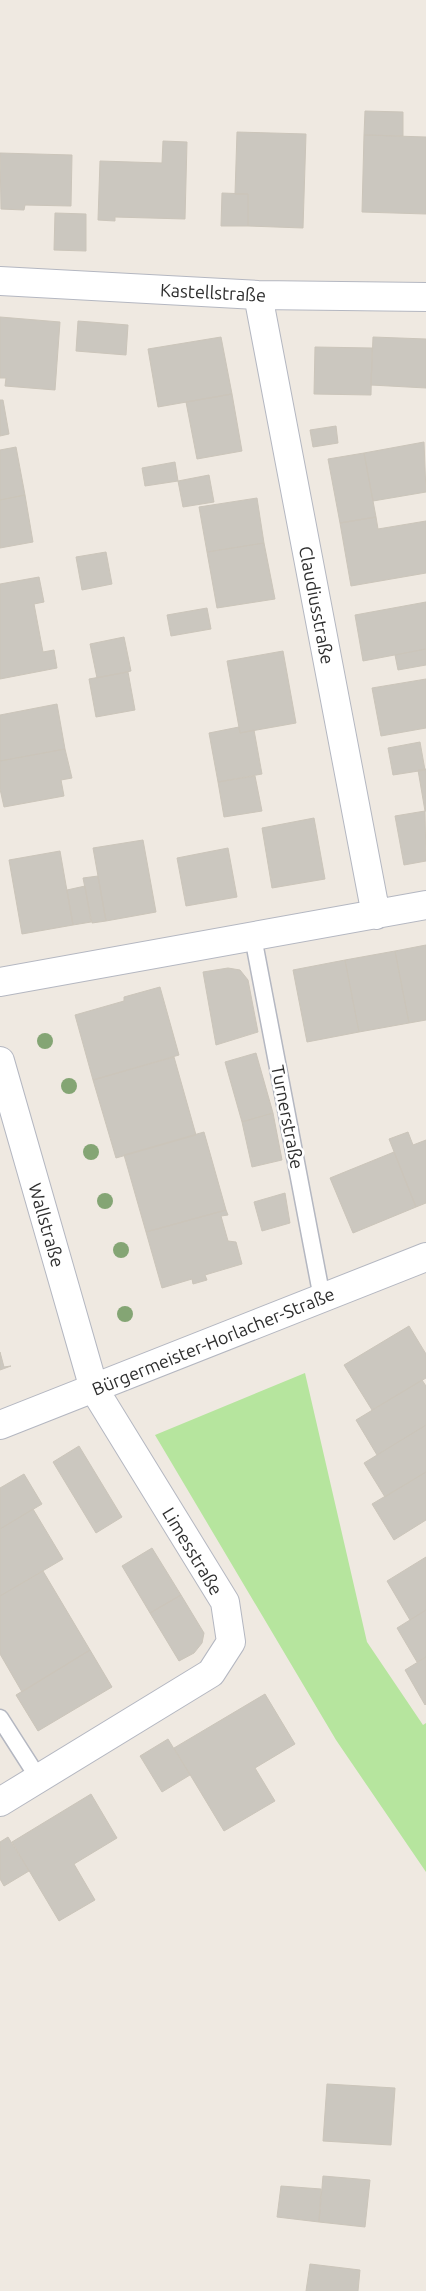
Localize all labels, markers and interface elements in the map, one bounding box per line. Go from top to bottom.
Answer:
street label: Kastellstraße [159,279,267,305]
street label: Claudiusstraße [296,544,338,666]
street label: Turnerstraße [268,1063,308,1171]
street label: Wallstraße [25,1181,69,1269]
street label: Bürgermeister-Horlacher-Straße [89,1283,337,1399]
street label: Limesstraße [159,1504,227,1598]

